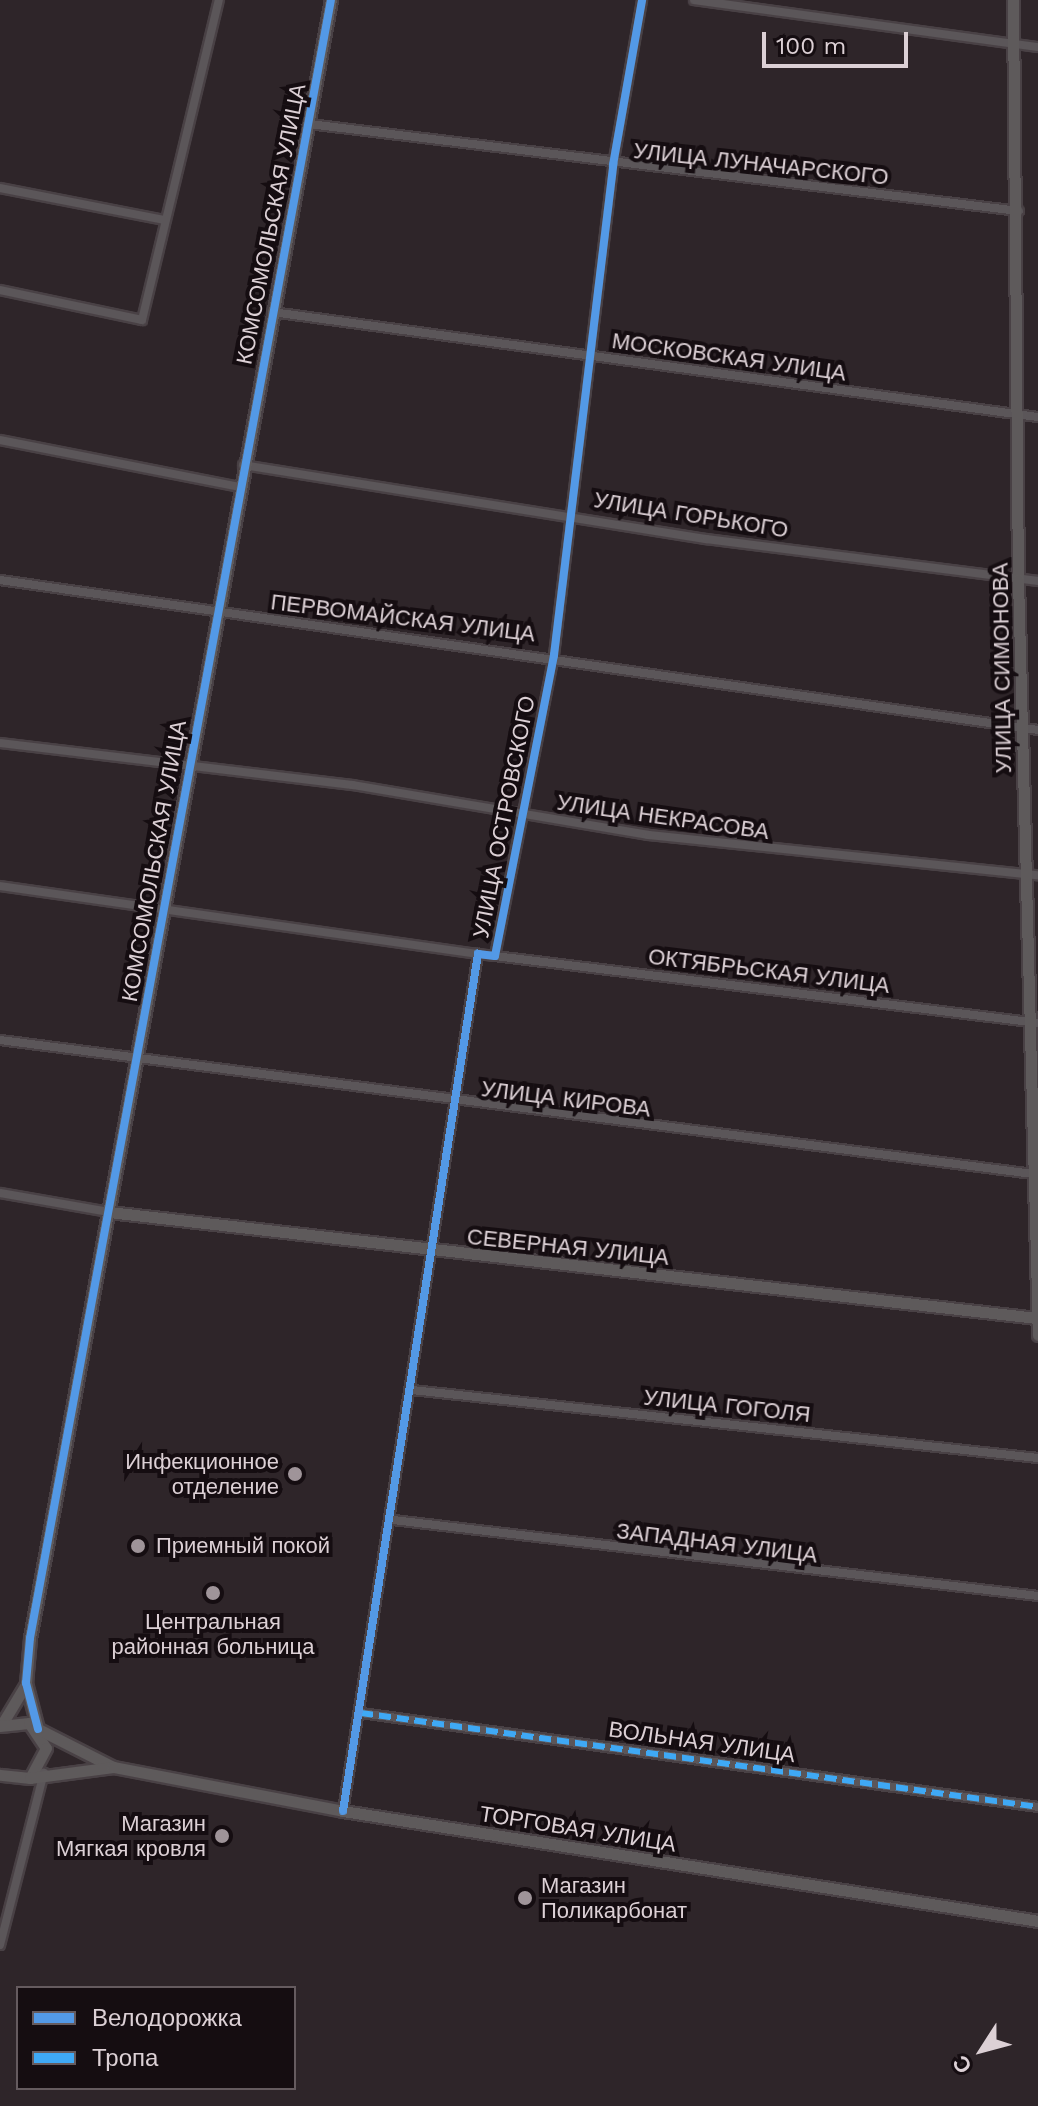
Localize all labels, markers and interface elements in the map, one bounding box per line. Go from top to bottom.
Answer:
scale bar [766,16,912,66]
text: 100 m [776,32,846,60]
street label: КОМСОМОЛЬСКАЯ УЛИЦА [231,81,311,367]
street label: УЛИЦА ЛУНАЧАРСКОГО [632,137,890,191]
street label: МОСКОВСКАЯ УЛИЦА [610,327,848,387]
street label: УЛИЦА ГОРЬКОГО [592,487,790,543]
street label: УЛИЦА СИМОНОВА [987,562,1017,774]
street label: ПЕРВОМАЙСКАЯ УЛИЦА [269,589,537,647]
street label: УЛИЦА ОСТРОВСКОГО [468,694,540,940]
street label: КОМСОМОЛЬСКАЯ УЛИЦА [116,718,192,1004]
street label: УЛИЦА НЕКРАСОВА [555,789,771,845]
street label: ОКТЯБРЬСКАЯ УЛИЦА [647,943,891,999]
street label: УЛИЦА КИРОВА [480,1076,652,1122]
street label: СЕВЕРНАЯ УЛИЦА [466,1223,670,1271]
street label: УЛИЦА ГОГОЛЯ [642,1384,812,1428]
place label: Инфекционное отделение [125,1448,279,1500]
marker: Инфекционное отделение [286,1465,304,1483]
street label: ЗАПАДНАЯ УЛИЦА [615,1518,819,1568]
place label: Приемный покой [156,1533,330,1559]
marker: Приемный покой [127,1535,149,1557]
marker: Центральная районная больница [202,1582,224,1604]
place label: Центральная районная больница [112,1608,314,1660]
street label: ВОЛЬНАЯ УЛИЦА [607,1716,797,1768]
street label: ТОРГОВАЯ УЛИЦА [478,1800,678,1858]
place label: Магазин Мягкая кровля [56,1810,206,1862]
marker: Магазин Мягкая кровля [213,1827,231,1845]
place label: Магазин Поликарбонат [541,1872,687,1924]
marker: Магазин Поликарбонат [516,1889,534,1907]
legend [16,1986,296,2090]
text: Велодорожка [92,2004,242,2032]
north arrow [942,2010,1022,2090]
text: Тропа [92,2044,158,2072]
text: С [947,2051,977,2078]

